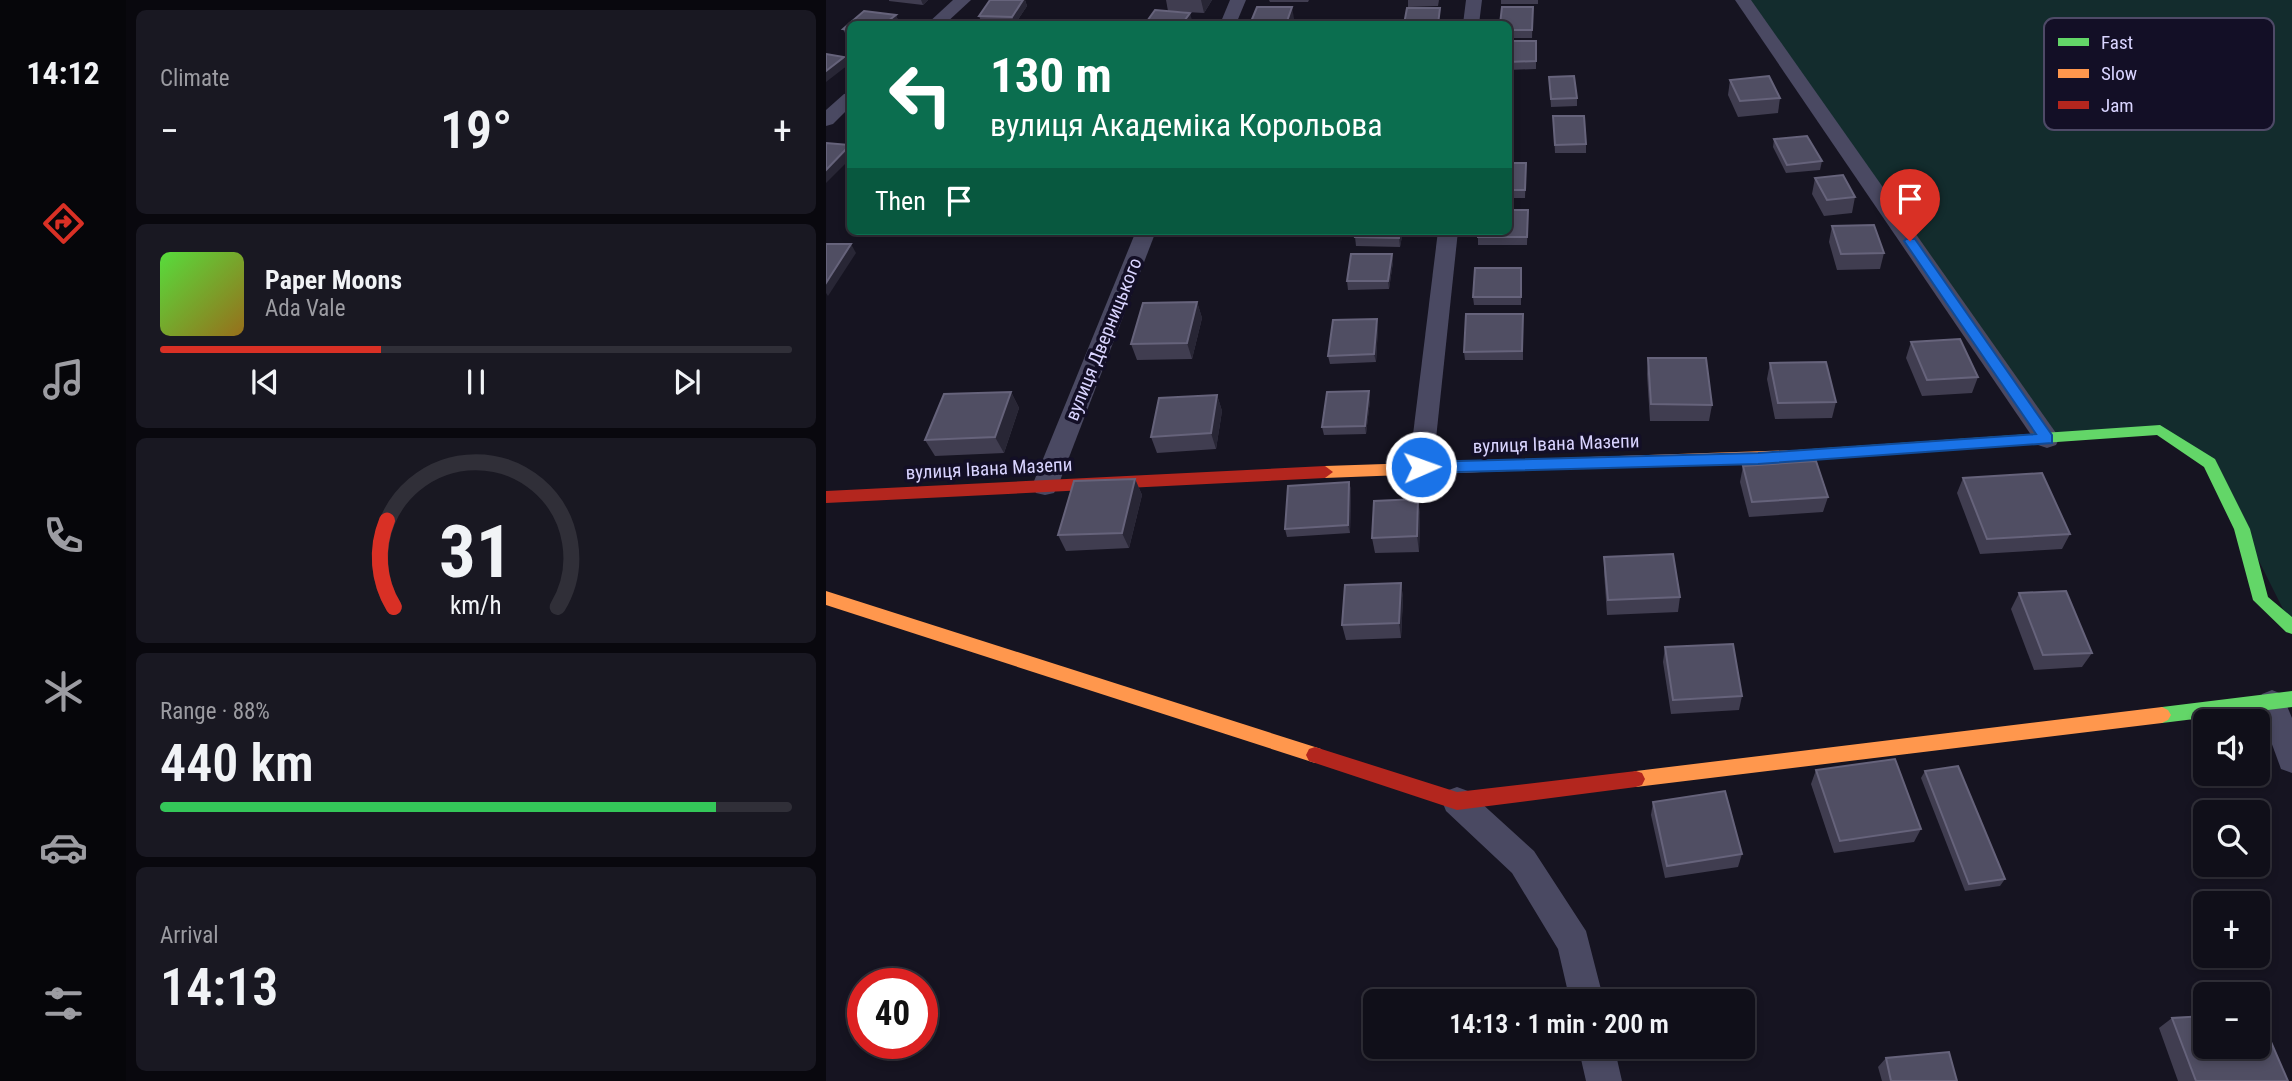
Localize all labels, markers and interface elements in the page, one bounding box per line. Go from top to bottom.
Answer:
legend [2044,18,2274,130]
text: Fast [2101,31,2133,54]
text: 130 m [990,47,1112,104]
icon: left [875,49,966,140]
text: 14:12 [26,54,100,92]
text: Slow [2101,62,2137,85]
text: Climate [160,65,230,92]
text: Jam [2101,94,2134,117]
text: 19° [440,100,512,161]
text: вулиця Академіка Корольова [990,106,1383,144]
text: − [160,109,179,153]
text: + [773,109,792,153]
pin [1880,169,1940,241]
icon: arrive [1891,180,1929,218]
icon: arrive [940,182,978,220]
text: Then [875,186,926,216]
icon: directions [39,199,88,248]
street label: вулиця Дверницького [1060,254,1147,424]
text: Paper Moons [265,265,402,295]
text: Ada Vale [265,295,345,322]
icon: music [39,355,88,404]
icon: previous [246,363,284,401]
icon: pause [457,363,495,401]
icon: next [668,363,706,401]
street label: вулиця Івана Мазепи [1472,429,1640,458]
position arrow [1384,430,1458,504]
street label: вулиця Івана Мазепи [905,453,1073,484]
text: 31 [439,509,513,595]
icon: phone [39,511,88,560]
text: km/h [450,590,502,619]
icon: climate [39,667,88,716]
text: Range · 88% [160,698,270,725]
map controls [2193,709,2270,1059]
button: sound [2193,709,2270,786]
text: 440 km [160,733,314,794]
button: search [2193,800,2270,877]
icon: car [39,823,88,872]
button: + [2193,891,2270,968]
text: Arrival [160,922,219,949]
text: 14:13 [160,957,278,1018]
speed limit sign: 40 [847,968,938,1059]
icon: filters [39,979,88,1028]
button: − [2193,982,2270,1059]
text: 14:13 · 1 min · 200 m [1449,1009,1669,1039]

